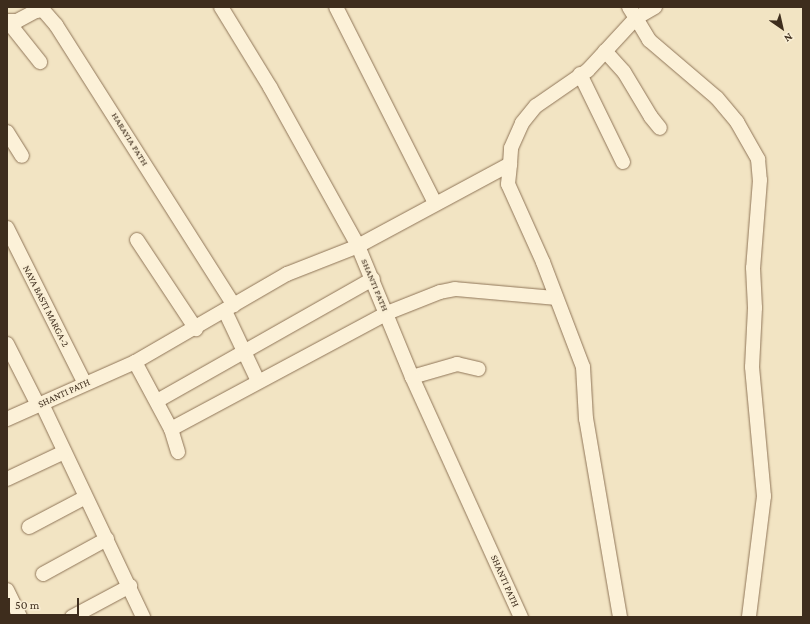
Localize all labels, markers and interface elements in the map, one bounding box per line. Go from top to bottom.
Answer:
north arrow [762,8,802,48]
text: N [782,31,795,45]
street label: HARAYIA PATH [109,110,151,168]
street label: SHANTI PATH [359,257,391,313]
street label: NAYA BASTI MARGA-2 [20,263,72,349]
street label: SHANTI PATH [36,376,92,410]
street label: SHANTI PATH [488,553,522,609]
scale bar [10,590,81,616]
text: 50 m [15,598,39,612]

